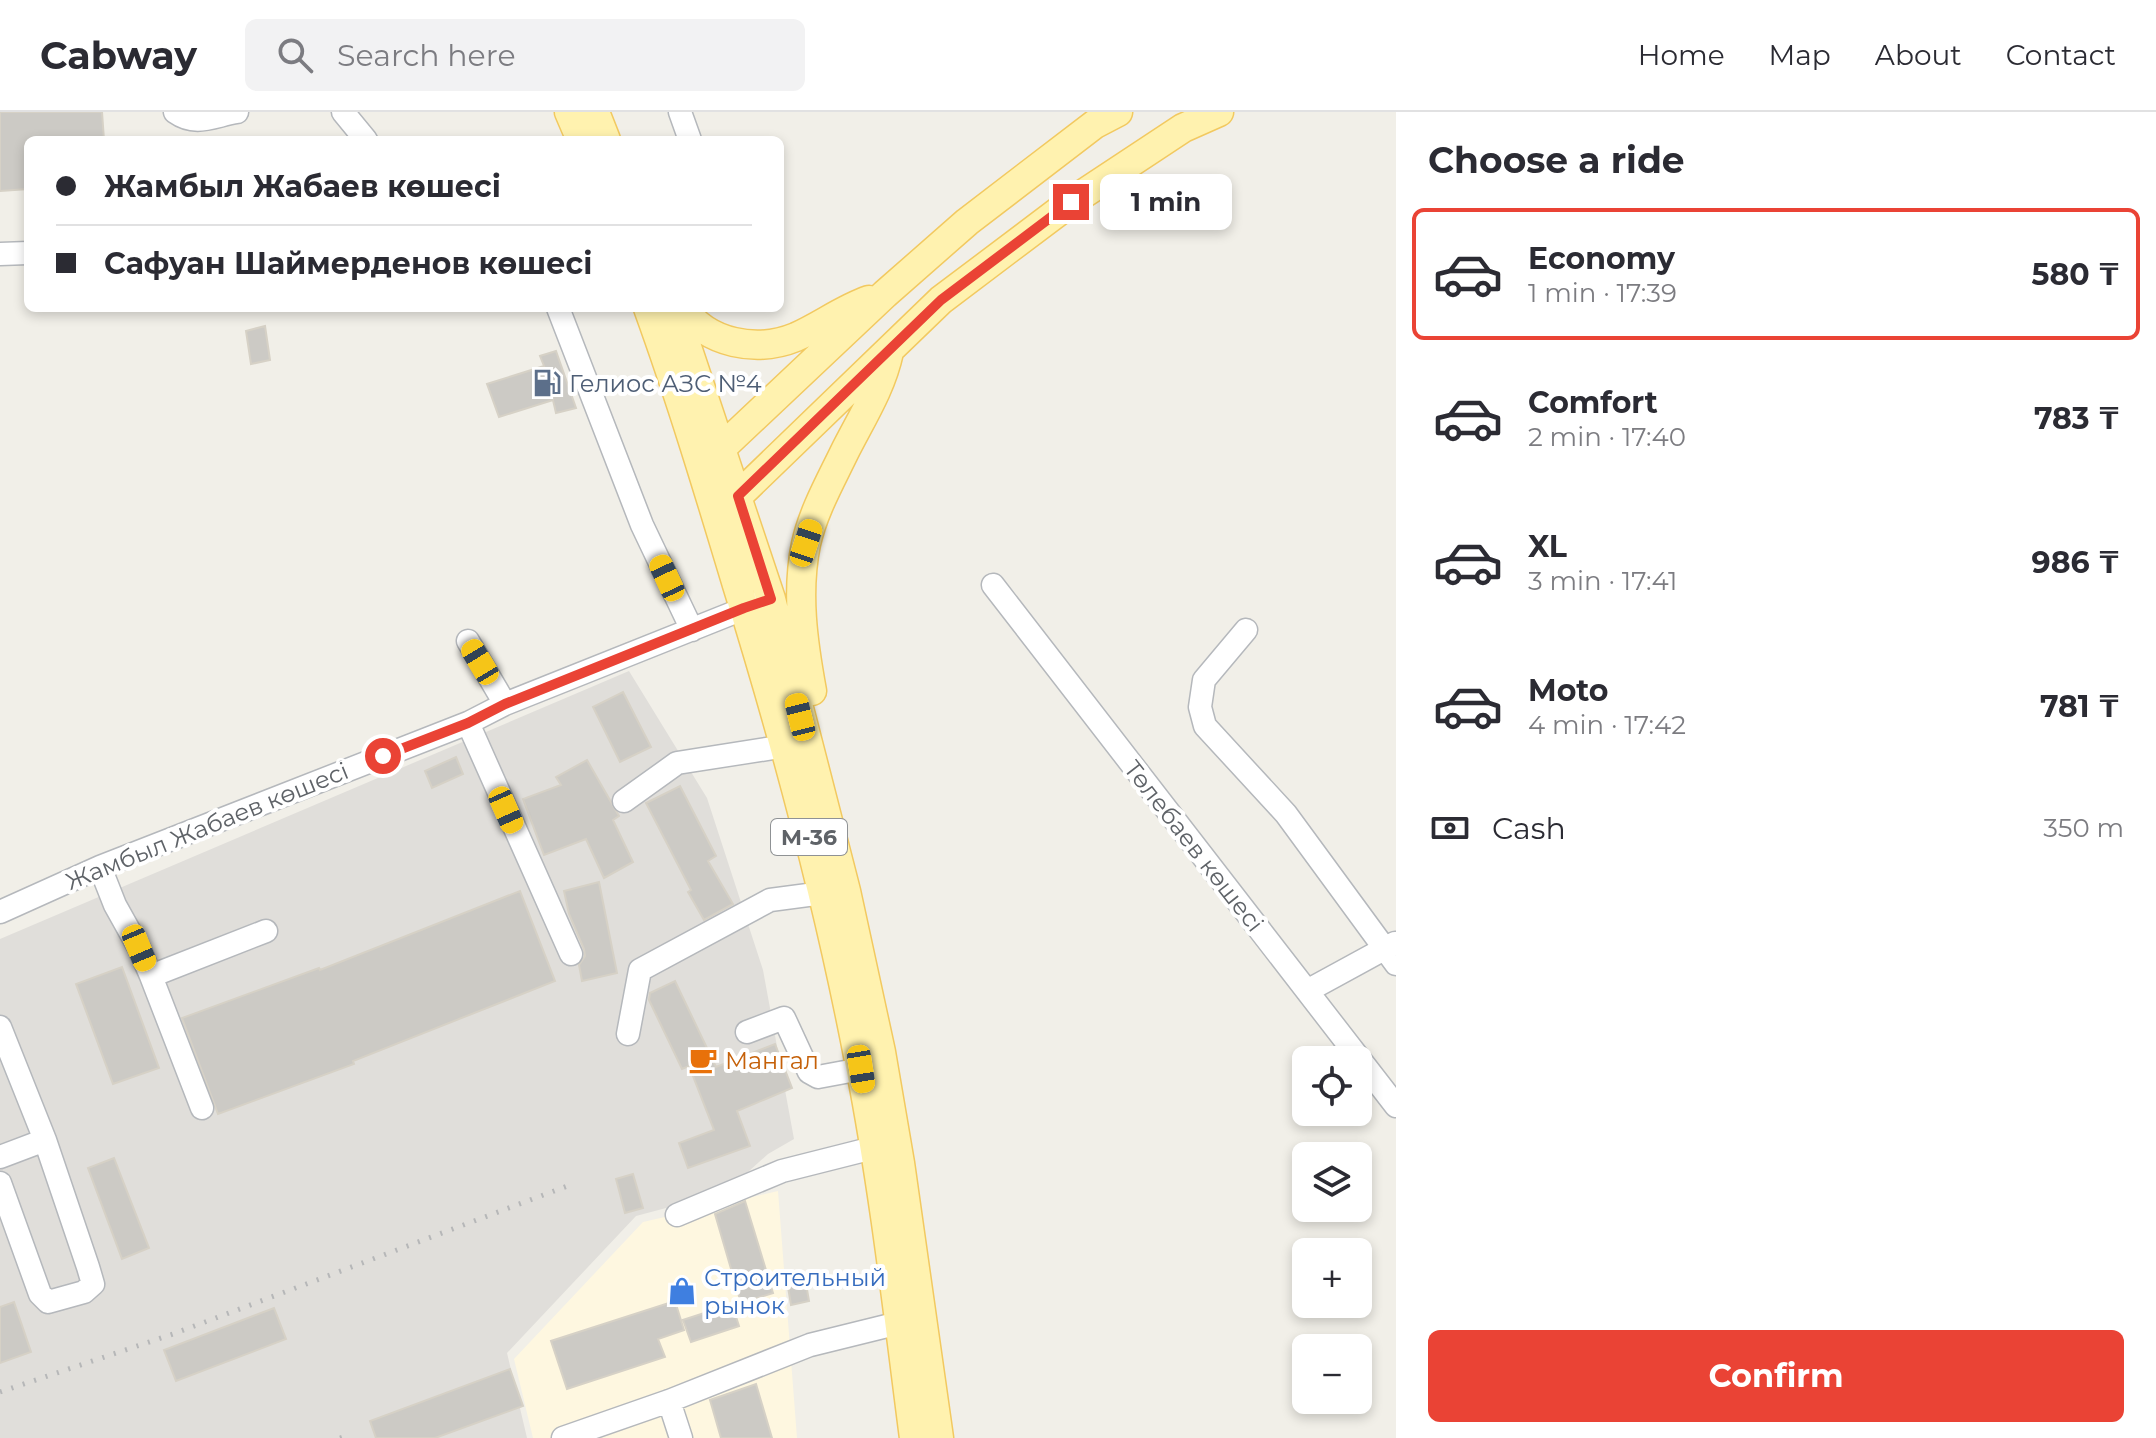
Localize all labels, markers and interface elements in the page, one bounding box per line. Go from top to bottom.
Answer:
search box [245,19,805,91]
text: Cabway [40,32,197,79]
icon: search [273,33,317,77]
text: Search here [337,37,516,74]
text: Home [1638,38,1725,72]
text: Map [1769,38,1831,72]
text: About [1875,38,1962,72]
text: Contact [2006,38,2116,72]
text: Choose a ride [1428,138,1685,182]
text: Жамбыл Жабаев көшесі [104,168,501,205]
callout: 1 min [1099,174,1231,230]
route end [1053,184,1089,220]
text: 1 min [1131,186,1201,218]
icon: car [1432,238,1504,310]
text: Economy [1528,240,1675,277]
text: Сафуан Шаймерденов көшесі [104,245,592,282]
text: 580 ₸ [2032,256,2120,293]
text: 1 min · 17:39 [1528,277,1677,309]
fuel station icon: Гелиос АЗС №4 [532,368,562,398]
place label: Гелиос АЗС №4 [569,369,762,398]
icon: car [1432,382,1504,454]
text: Comfort [1528,384,1658,421]
text: 783 ₸ [2034,400,2120,437]
text: 2 min · 17:40 [1528,421,1686,453]
car [787,516,825,570]
icon: car [1432,526,1504,598]
text: XL [1528,528,1567,565]
text: 986 ₸ [2032,544,2120,581]
car [646,551,688,605]
text: 3 min · 17:41 [1528,565,1677,597]
car [457,635,503,689]
icon: car [1432,670,1504,742]
text: Moto [1528,672,1609,709]
text: 781 ₸ [2040,688,2120,725]
car [783,691,817,743]
text: 4 min · 17:42 [1528,709,1686,741]
route start [365,738,401,774]
street label: Төлебаев көшесі [1118,755,1270,937]
street label: Жамбыл Жабаев көшесі [61,756,353,896]
car [485,783,527,837]
icon: cash [1428,806,1472,850]
text: Cash [1492,810,1566,847]
text: 350 m [2043,812,2124,844]
road number: M-36 [771,819,847,855]
car [119,921,159,975]
car [845,1043,877,1095]
cafe icon: Мангал [688,1045,718,1075]
place label: Мангал [725,1046,819,1075]
map controls [1292,1046,1372,1414]
button: locate [1292,1046,1372,1126]
button: layers [1292,1142,1372,1222]
button: + [1292,1238,1372,1318]
place label: Строительный рынок [704,1263,886,1320]
shop icon: Строительный рынок [667,1276,697,1306]
button: Confirm [1428,1330,2124,1422]
button: − [1292,1334,1372,1414]

